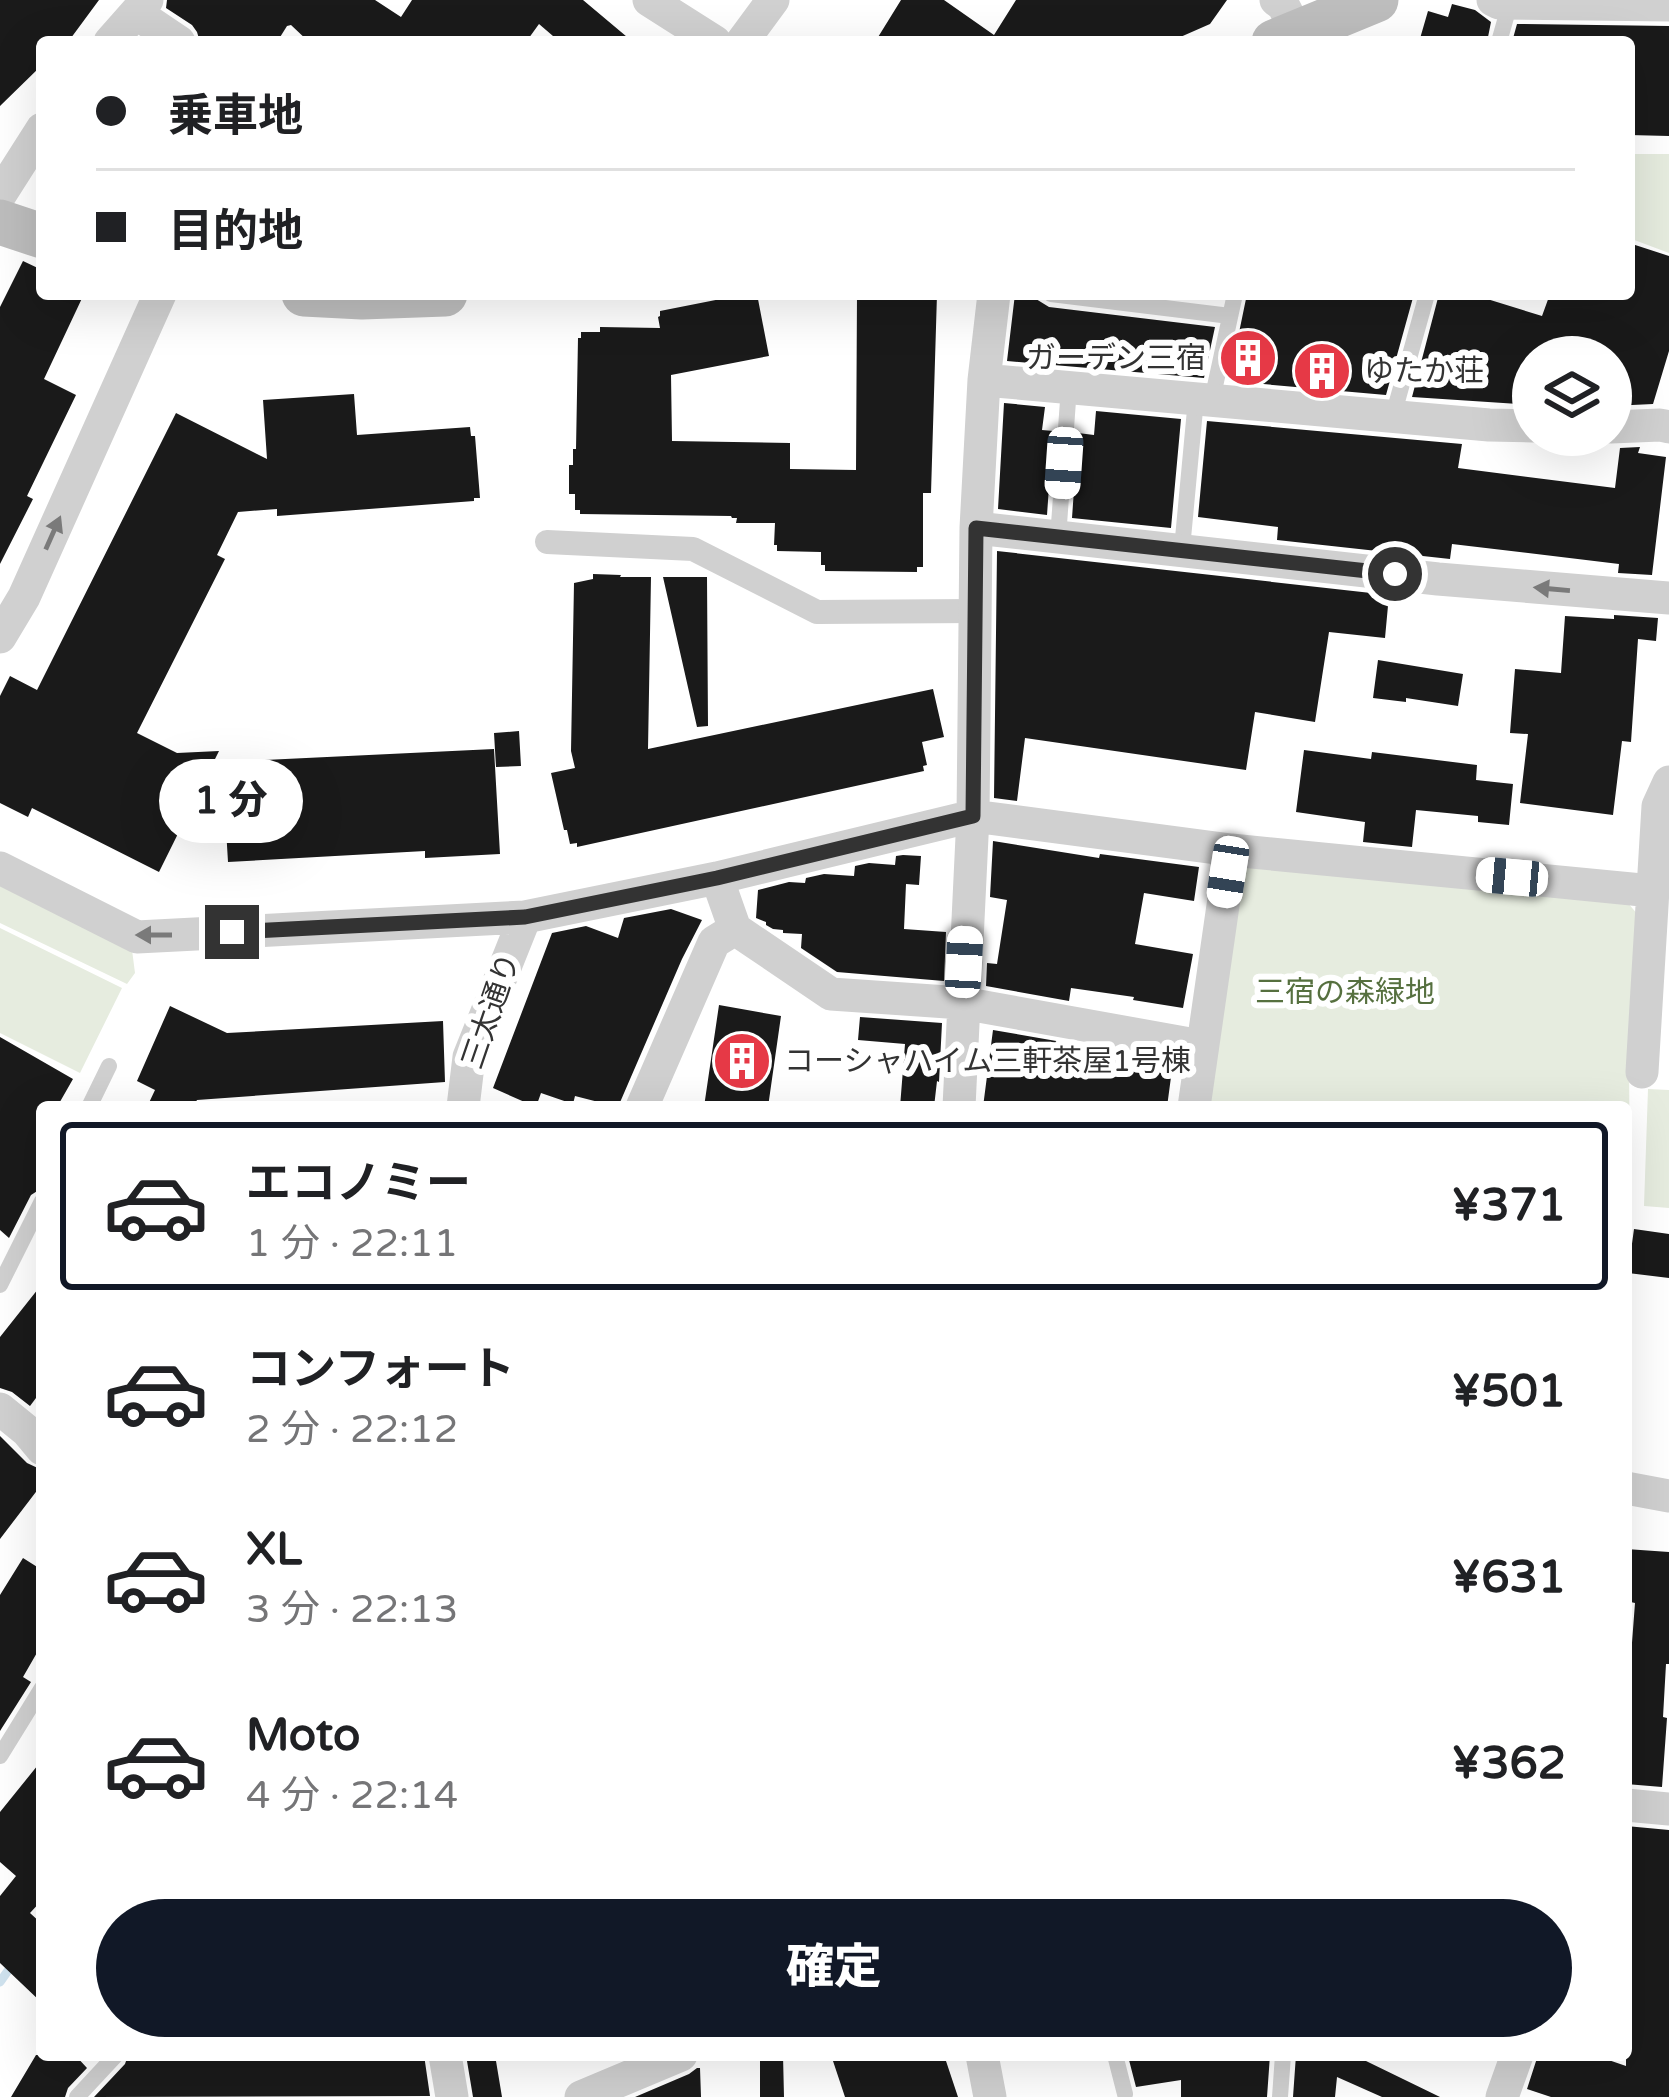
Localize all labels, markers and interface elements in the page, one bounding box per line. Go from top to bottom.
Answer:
text: 乗車地 [168,90,303,144]
text: 目的地 [168,205,303,259]
building icon: ガーデン三宿 [1217,327,1279,389]
map controls [1512,336,1632,456]
button: layers [1512,336,1632,456]
place label: ガーデン三宿 [1026,340,1206,377]
building icon: ゆたか荘 [1291,340,1353,402]
place label: ゆたか荘 [1364,353,1484,390]
car [1044,426,1084,500]
one-way arrow [43,515,63,550]
route start [1368,547,1422,601]
one-way arrow [1533,579,1570,598]
callout: 1 分 [160,758,304,842]
text: 1 分 [194,777,268,824]
car [1205,834,1251,910]
car [1475,856,1549,898]
route end [205,905,259,959]
one-way arrow [135,925,173,945]
car [944,925,984,999]
street label: 三太通り [454,948,528,1074]
park label: 三宿の森緑地 [1255,974,1435,1011]
building icon: コーシャハイム三軒茶屋1号棟 [711,1030,773,1092]
place label: コーシャハイム三軒茶屋1号棟 [784,1043,1191,1080]
icon: car [102,1152,210,1260]
text: エコノミー [246,1157,471,1211]
text: ¥371 [1452,1179,1566,1233]
text: 1 分 · 22:11 [246,1220,458,1267]
icon: car [102,1338,210,1446]
text: コンフォート [246,1343,515,1397]
text: ¥501 [1452,1365,1566,1419]
text: 2 分 · 22:12 [246,1406,458,1453]
text: XL [246,1523,302,1577]
icon: car [102,1524,210,1632]
text: ¥631 [1452,1551,1566,1605]
text: 3 分 · 22:13 [246,1586,458,1633]
text: Moto [246,1709,360,1763]
icon: car [102,1710,210,1818]
text: ¥362 [1452,1737,1566,1791]
text: 4 分 · 22:14 [246,1772,458,1819]
button: 確定 [96,1899,1572,2037]

